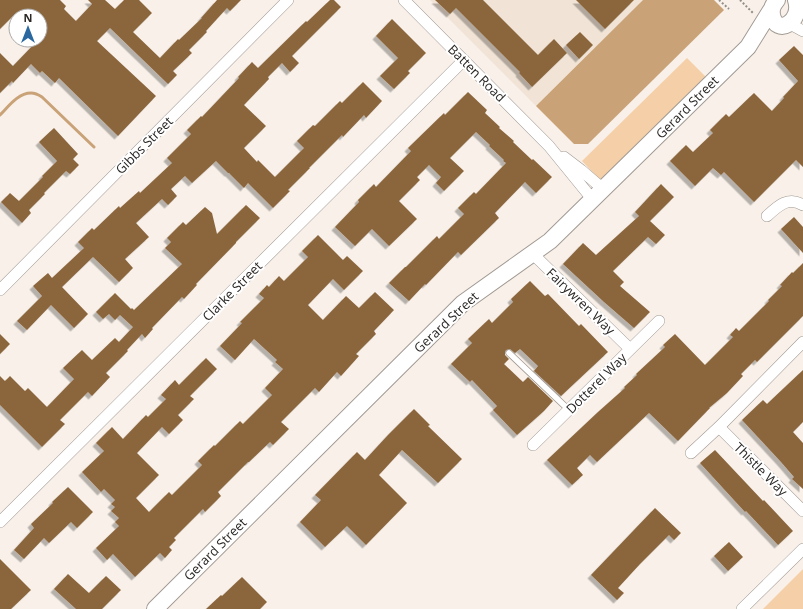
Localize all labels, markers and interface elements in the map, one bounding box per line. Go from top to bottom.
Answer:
north arrow [8,8,48,48]
text: N [24,10,32,25]
street label: Batten Road [444,40,510,106]
street label: Gerard Street [652,71,723,142]
street label: Gibbs Street [111,112,177,178]
street label: Clarke Street [198,257,266,325]
street label: Fairywren Way [543,264,620,339]
street label: Gerard Street [410,287,482,357]
street label: Dotterel Way [562,348,631,417]
street label: Thistle Way [730,438,792,500]
street label: Gerard Street [180,513,251,584]

